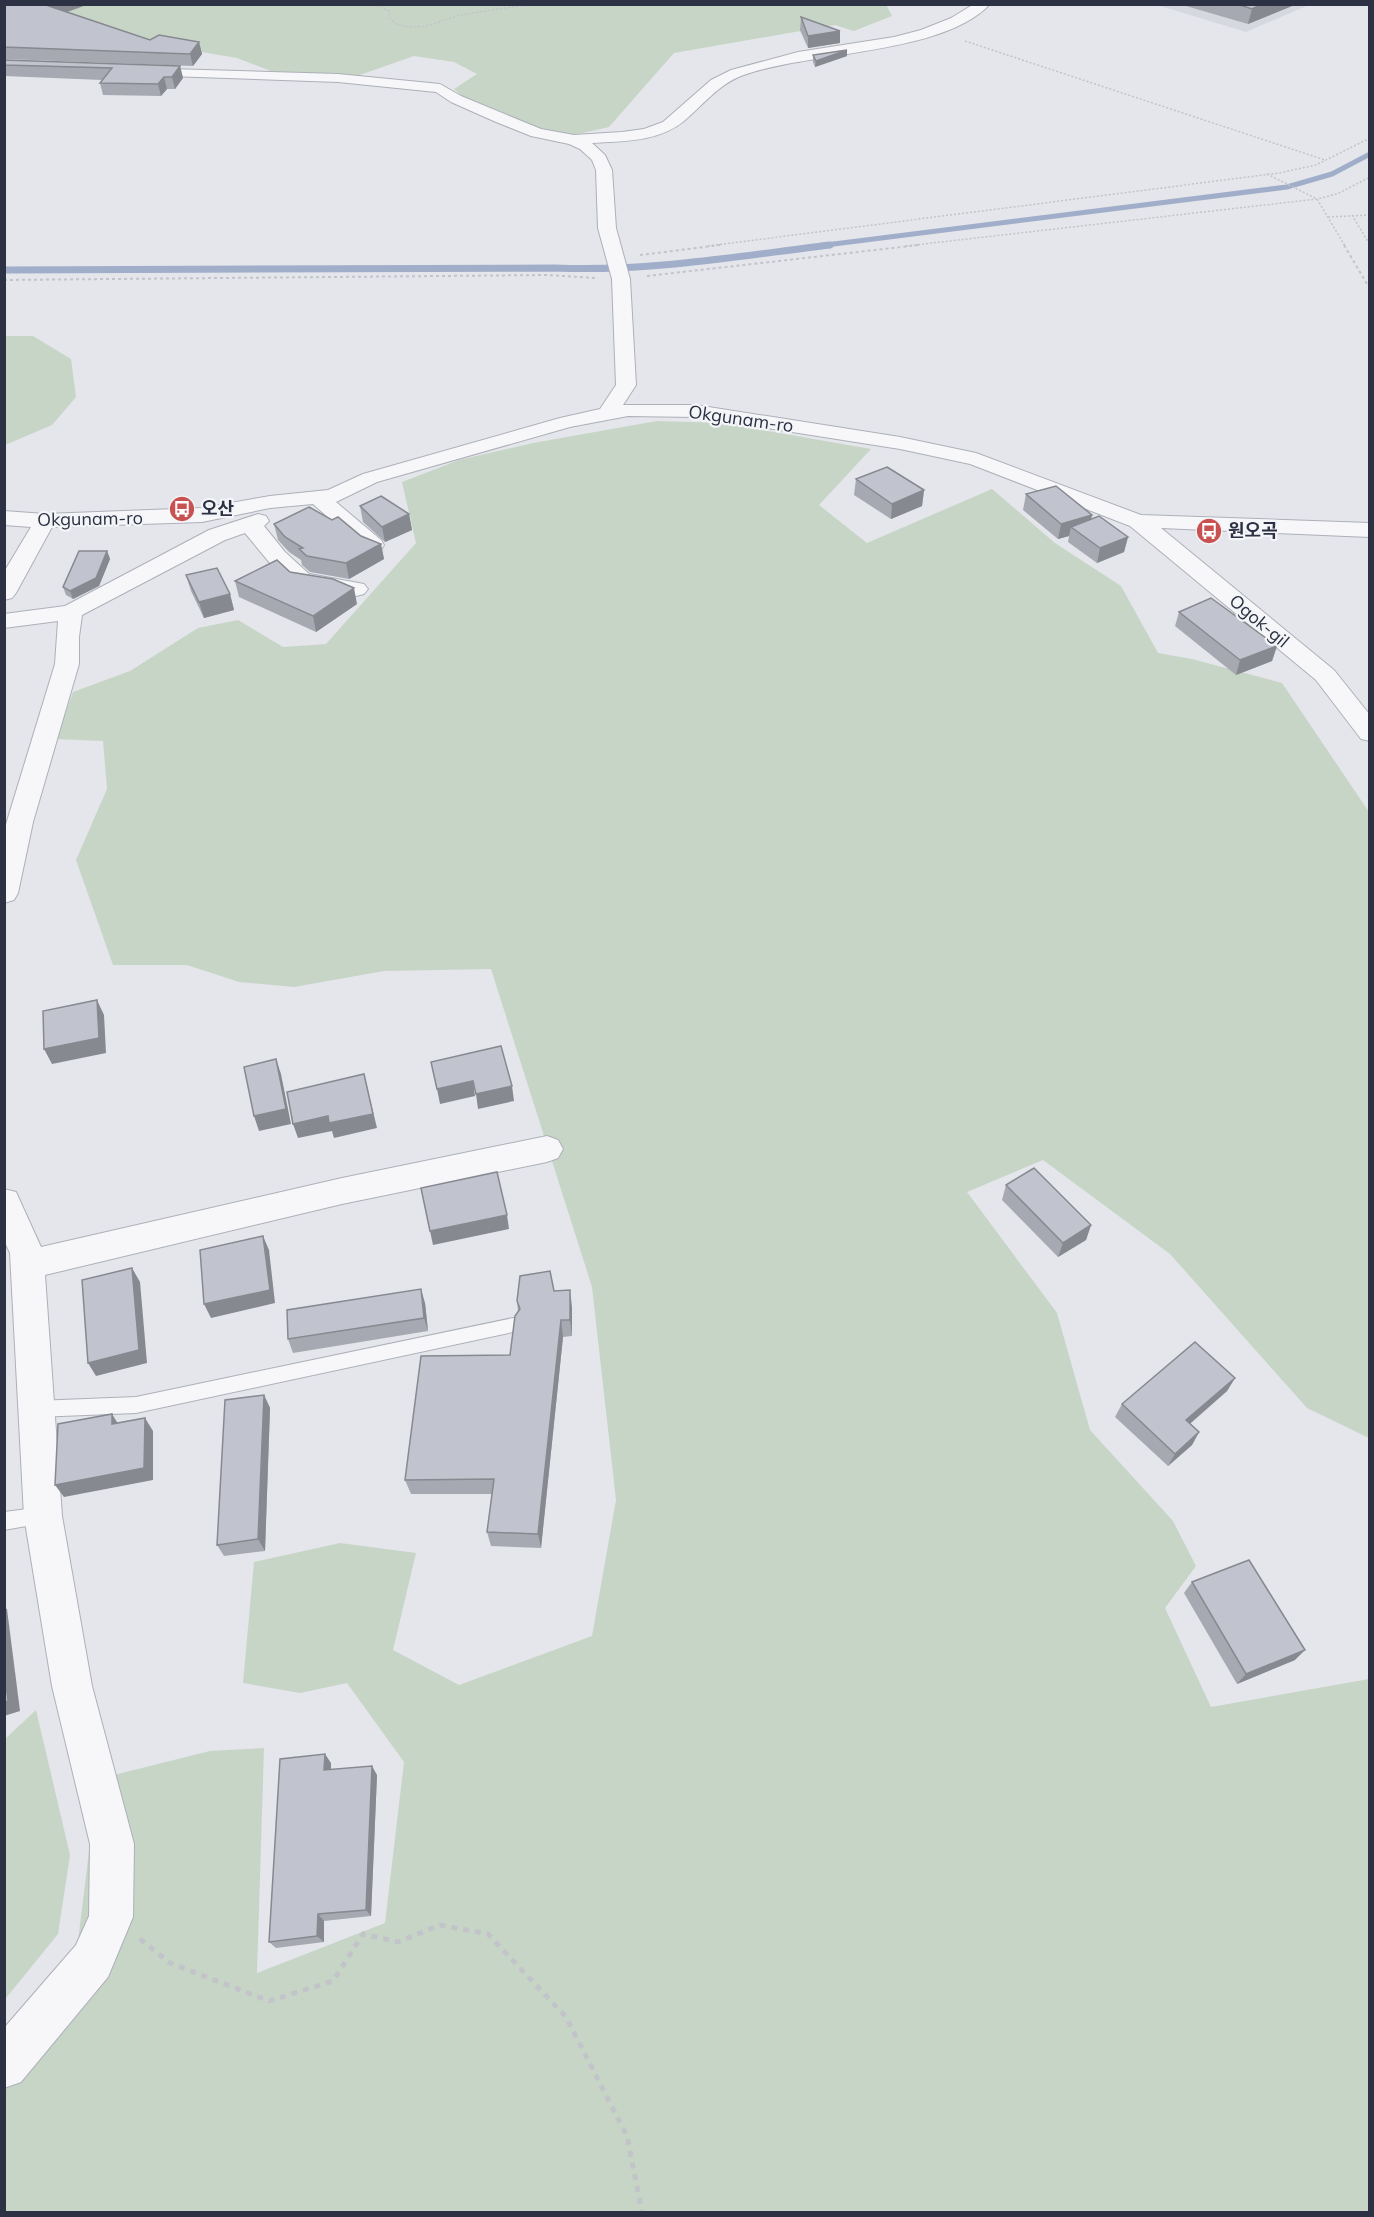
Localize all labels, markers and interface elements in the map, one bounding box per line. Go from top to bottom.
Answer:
street label: Okgunam-ro [687,400,795,437]
bus stop icon: 오산 [167,494,197,524]
place label: 오산 [201,497,235,520]
street label: Okgunam-ro [37,506,143,531]
bus stop icon: 원오곡 [1194,516,1224,546]
place label: 원오곡 [1228,519,1278,542]
street label: Ogok-gil [1225,589,1294,652]

